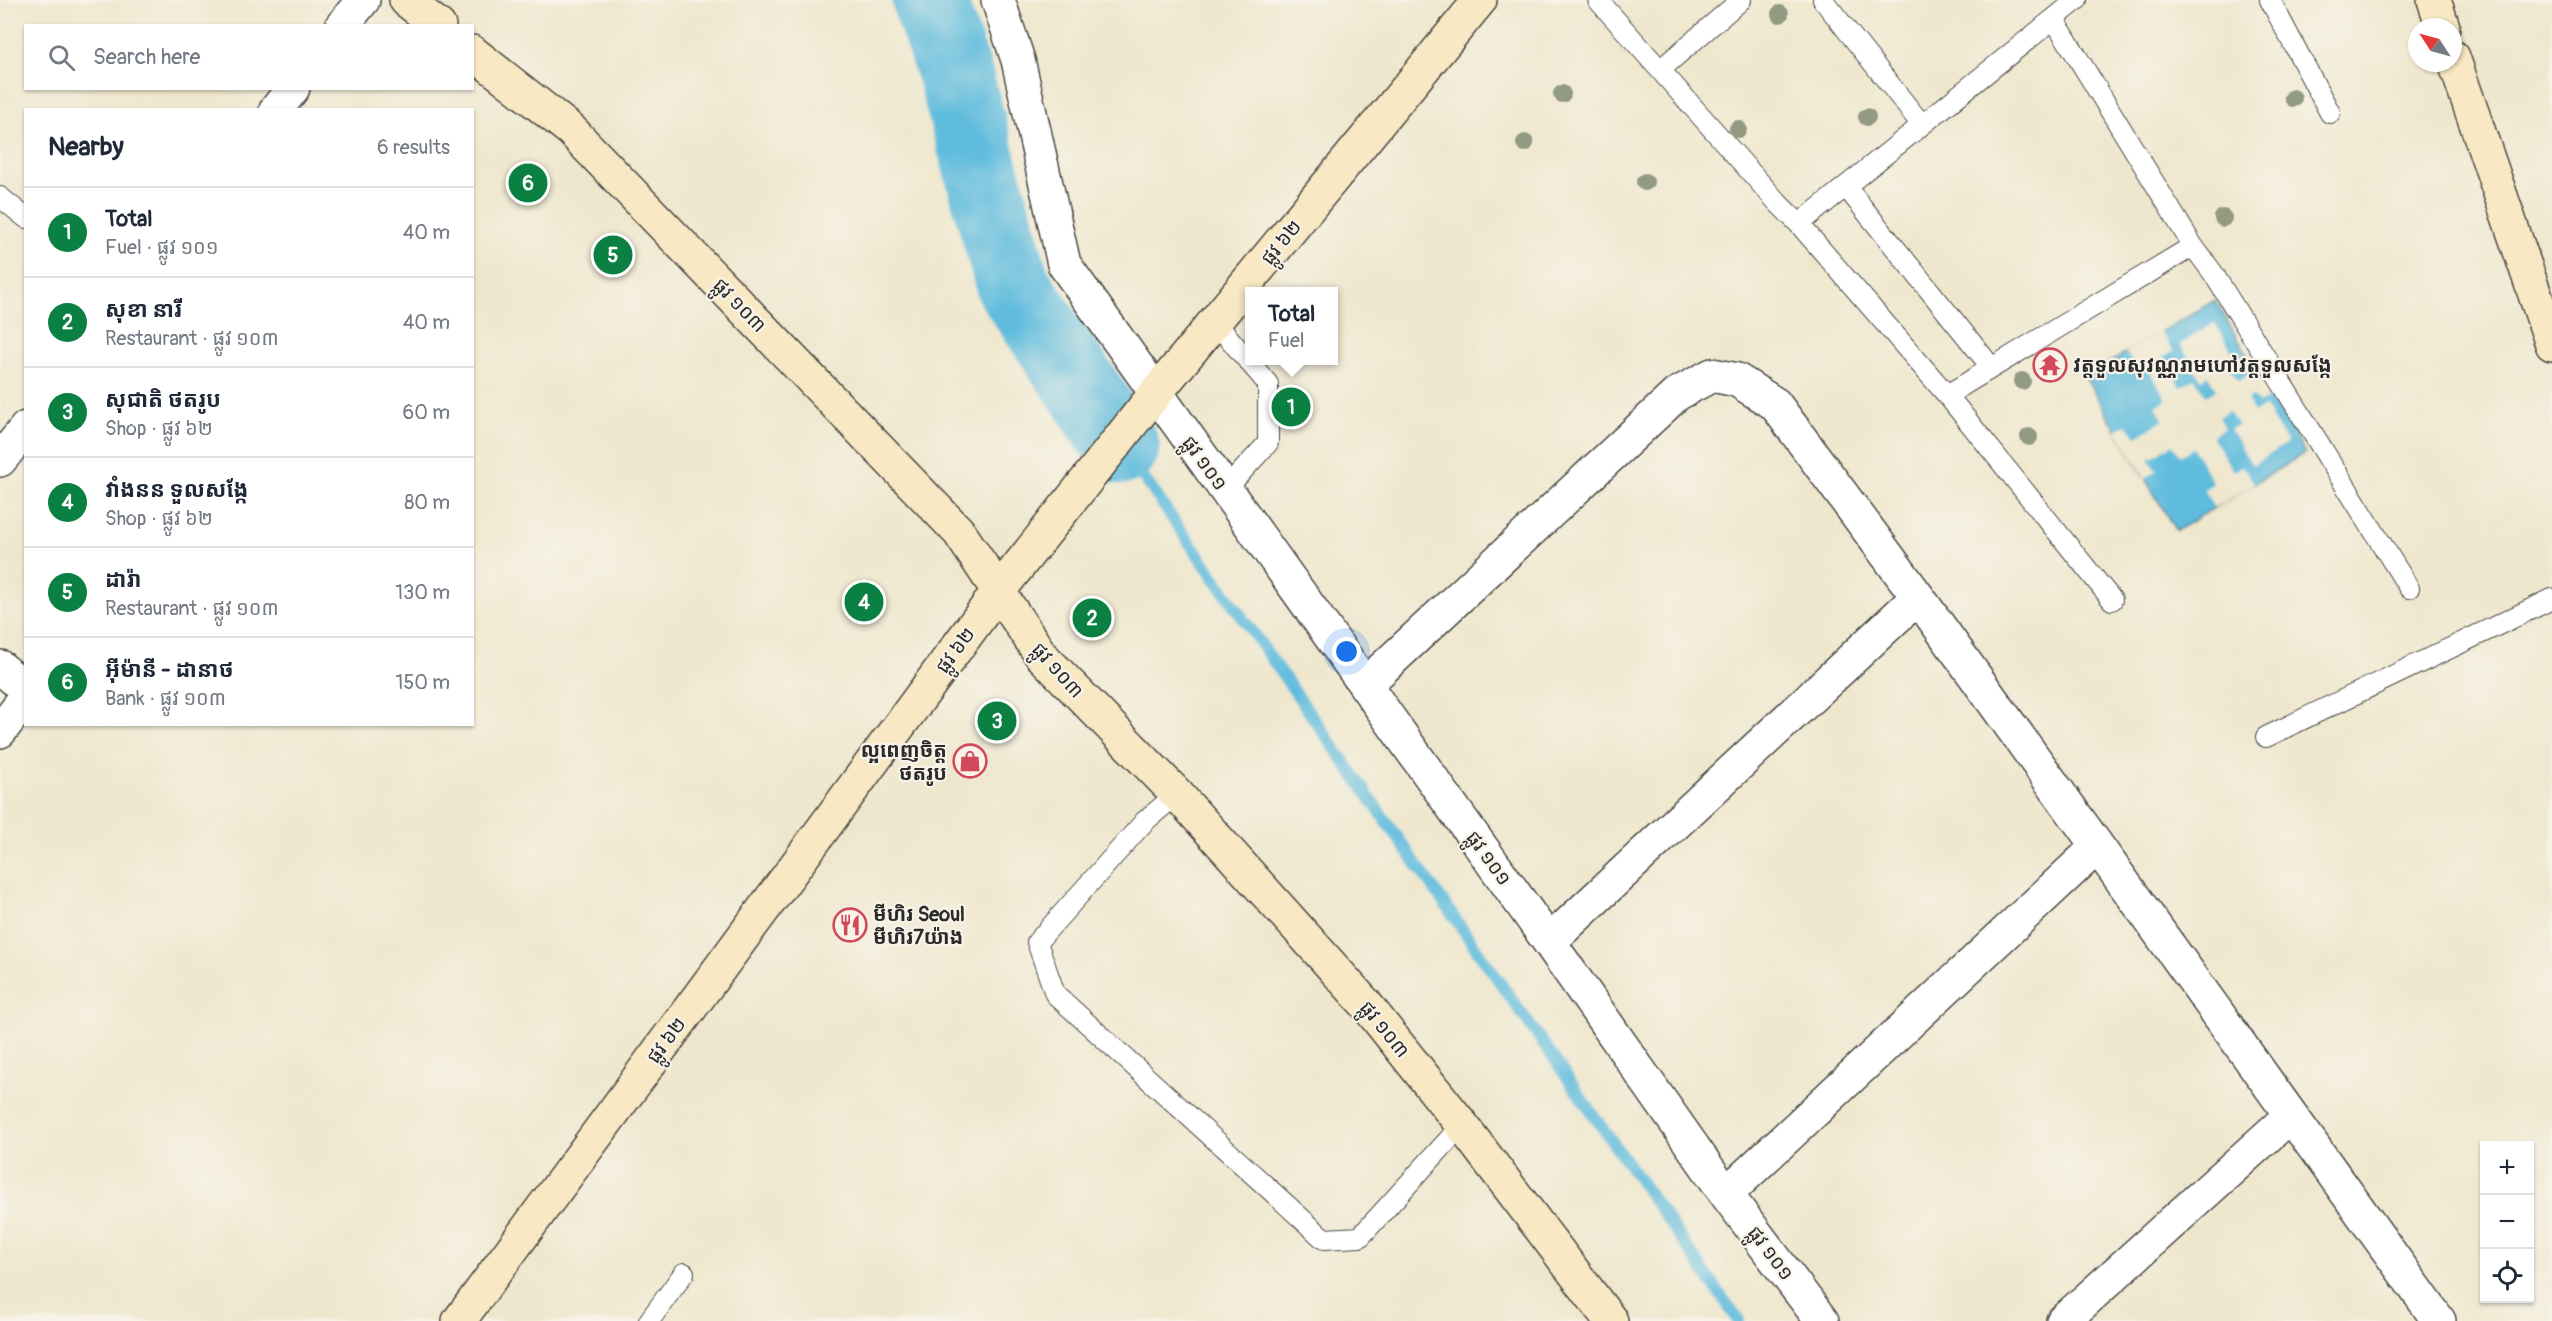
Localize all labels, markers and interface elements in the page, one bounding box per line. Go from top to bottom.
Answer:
north arrow [2408,18,2462,72]
search box [24,24,474,90]
icon: search [45,41,78,74]
text: Search here [93,43,200,71]
text: Nearby [48,131,124,163]
text: 6 results [377,135,450,160]
pin: 6 [508,160,548,206]
text: Total [105,205,152,233]
street label: ផ្លូវ ៦២ [1256,215,1312,274]
text: 1 [64,220,71,245]
text: 40 m [403,220,450,245]
pin: 5 [594,232,632,278]
text: Fuel · ផ្លូវ ១០១ [105,235,219,260]
street label: ផ្លូវ ១០៣ [703,273,772,342]
popup [1245,287,1338,365]
text: សុខា នារី [105,296,182,324]
text: Total [1268,300,1315,328]
text: 2 [62,310,73,335]
text: 40 m [403,310,450,335]
text: Restaurant · ផ្លូវ ១០៣ [105,326,279,351]
text: Fuel [1268,328,1305,353]
temple icon: វត្តទួលសុវណ្ណរាមហៅវត្តទួលសង្កែ [2032,347,2068,383]
place label: វត្តទួលសុវណ្ណរាមហៅវត្តទួលសង្កែ [2073,353,2332,378]
pin: 1 [1272,384,1310,430]
text: សុជាតិ ថតរូប [105,386,221,414]
text: 3 [62,400,73,425]
text: 60 m [403,400,450,425]
text: Shop · ផ្លូវ ៦២ [105,416,213,441]
street label: ផ្លូវ ១០១ [1172,431,1233,499]
text: វាំងនន ទួលសង្កែ [105,476,248,504]
text: 4 [62,490,73,515]
text: 80 m [404,490,450,515]
text: Shop · ផ្លូវ ៦២ [105,506,213,531]
text: ដារ៉ា [105,566,141,594]
text: 5 [62,580,73,605]
text: 130 m [395,580,450,605]
pin: 4 [844,580,884,624]
text: Restaurant · ផ្លូវ ១០៣ [105,596,279,621]
pin: 2 [1072,596,1112,640]
street label: ផ្លូវ ៦២ [930,622,985,682]
street label: ផ្លូវ ១០៣ [1022,637,1089,707]
your location [1332,637,1361,666]
text: អ៊ីម៉ានី - ដានាថ [105,656,234,684]
text: 6 [62,670,73,695]
text: 150 m [396,670,450,695]
text: Bank · ផ្លូវ ១០៣ [105,686,226,711]
pin: 3 [978,698,1016,744]
place label: ល្អពេញចិត្ត ថតរូប [861,738,947,786]
shop icon: ល្អពេញចិត្ត ថតរូប [952,743,988,779]
street label: ផ្លូវ ១០១ [1456,826,1517,894]
place label: មីហិរ Seoul មីហិរ7យ៉ាង [873,902,965,950]
restaurant icon: មីហិរ Seoul មីហិរ7យ៉ាង [832,907,868,943]
street label: ផ្លូវ ១០៣ [1349,996,1415,1067]
street label: ផ្លូវ ៦២ [641,1012,696,1072]
map controls [2480,1141,2534,1303]
button: + [2480,1141,2534,1195]
button: − [2480,1195,2534,1249]
street label: ផ្លូវ ១០១ [1737,1221,1799,1289]
button: locate [2480,1249,2534,1303]

